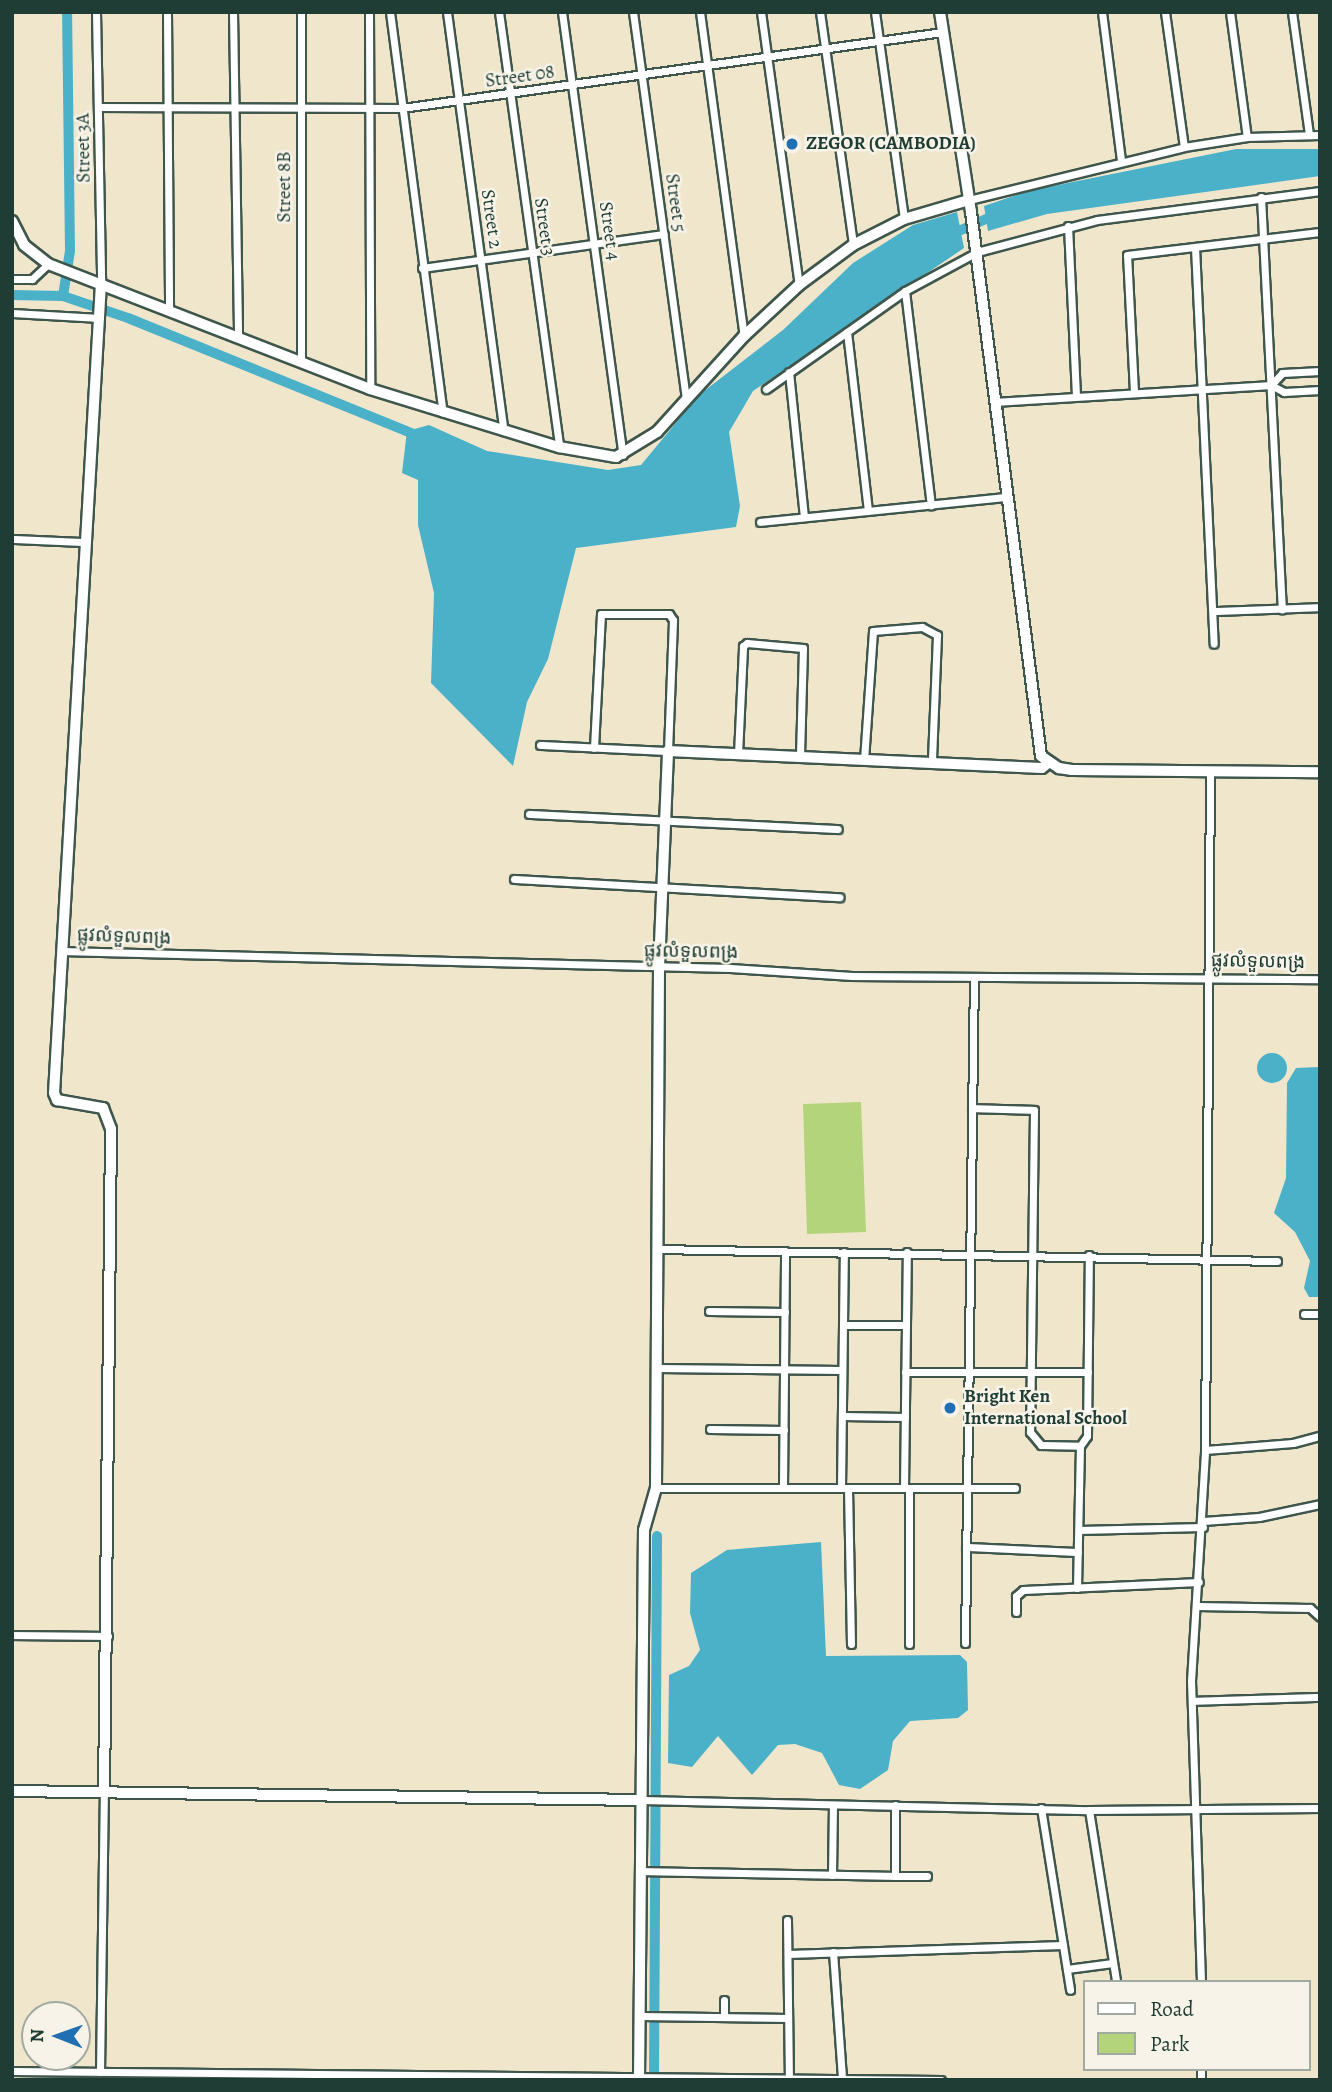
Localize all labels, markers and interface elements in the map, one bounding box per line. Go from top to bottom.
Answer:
street label: Street 08 [484,61,556,93]
street label: Street 3A [72,113,96,183]
place label: ZEGOR (CAMBODIA) [806,133,976,155]
marker: ZEGOR (CAMBODIA) [784,136,800,152]
street label: Street 8B [274,151,296,223]
street label: Street 5 [660,172,690,234]
street label: Street 2 [476,188,506,250]
street label: Street 3 [529,197,559,257]
street label: Street 4 [594,200,624,262]
street label: ផ្លូវលំទួលពង្រ [76,924,172,950]
street label: ផ្លូវលំទួលពង្រ [644,940,738,964]
street label: ផ្លូវលំទួលពង្រ [1211,950,1305,974]
place label: Bright Ken International School [964,1386,1127,1430]
marker: Bright Ken International School [942,1400,958,1416]
legend [1084,1980,1311,2071]
text: Road [1150,1995,1194,2023]
north arrow [21,2001,91,2071]
text: N [24,2029,50,2043]
text: Park [1150,2030,1189,2058]

